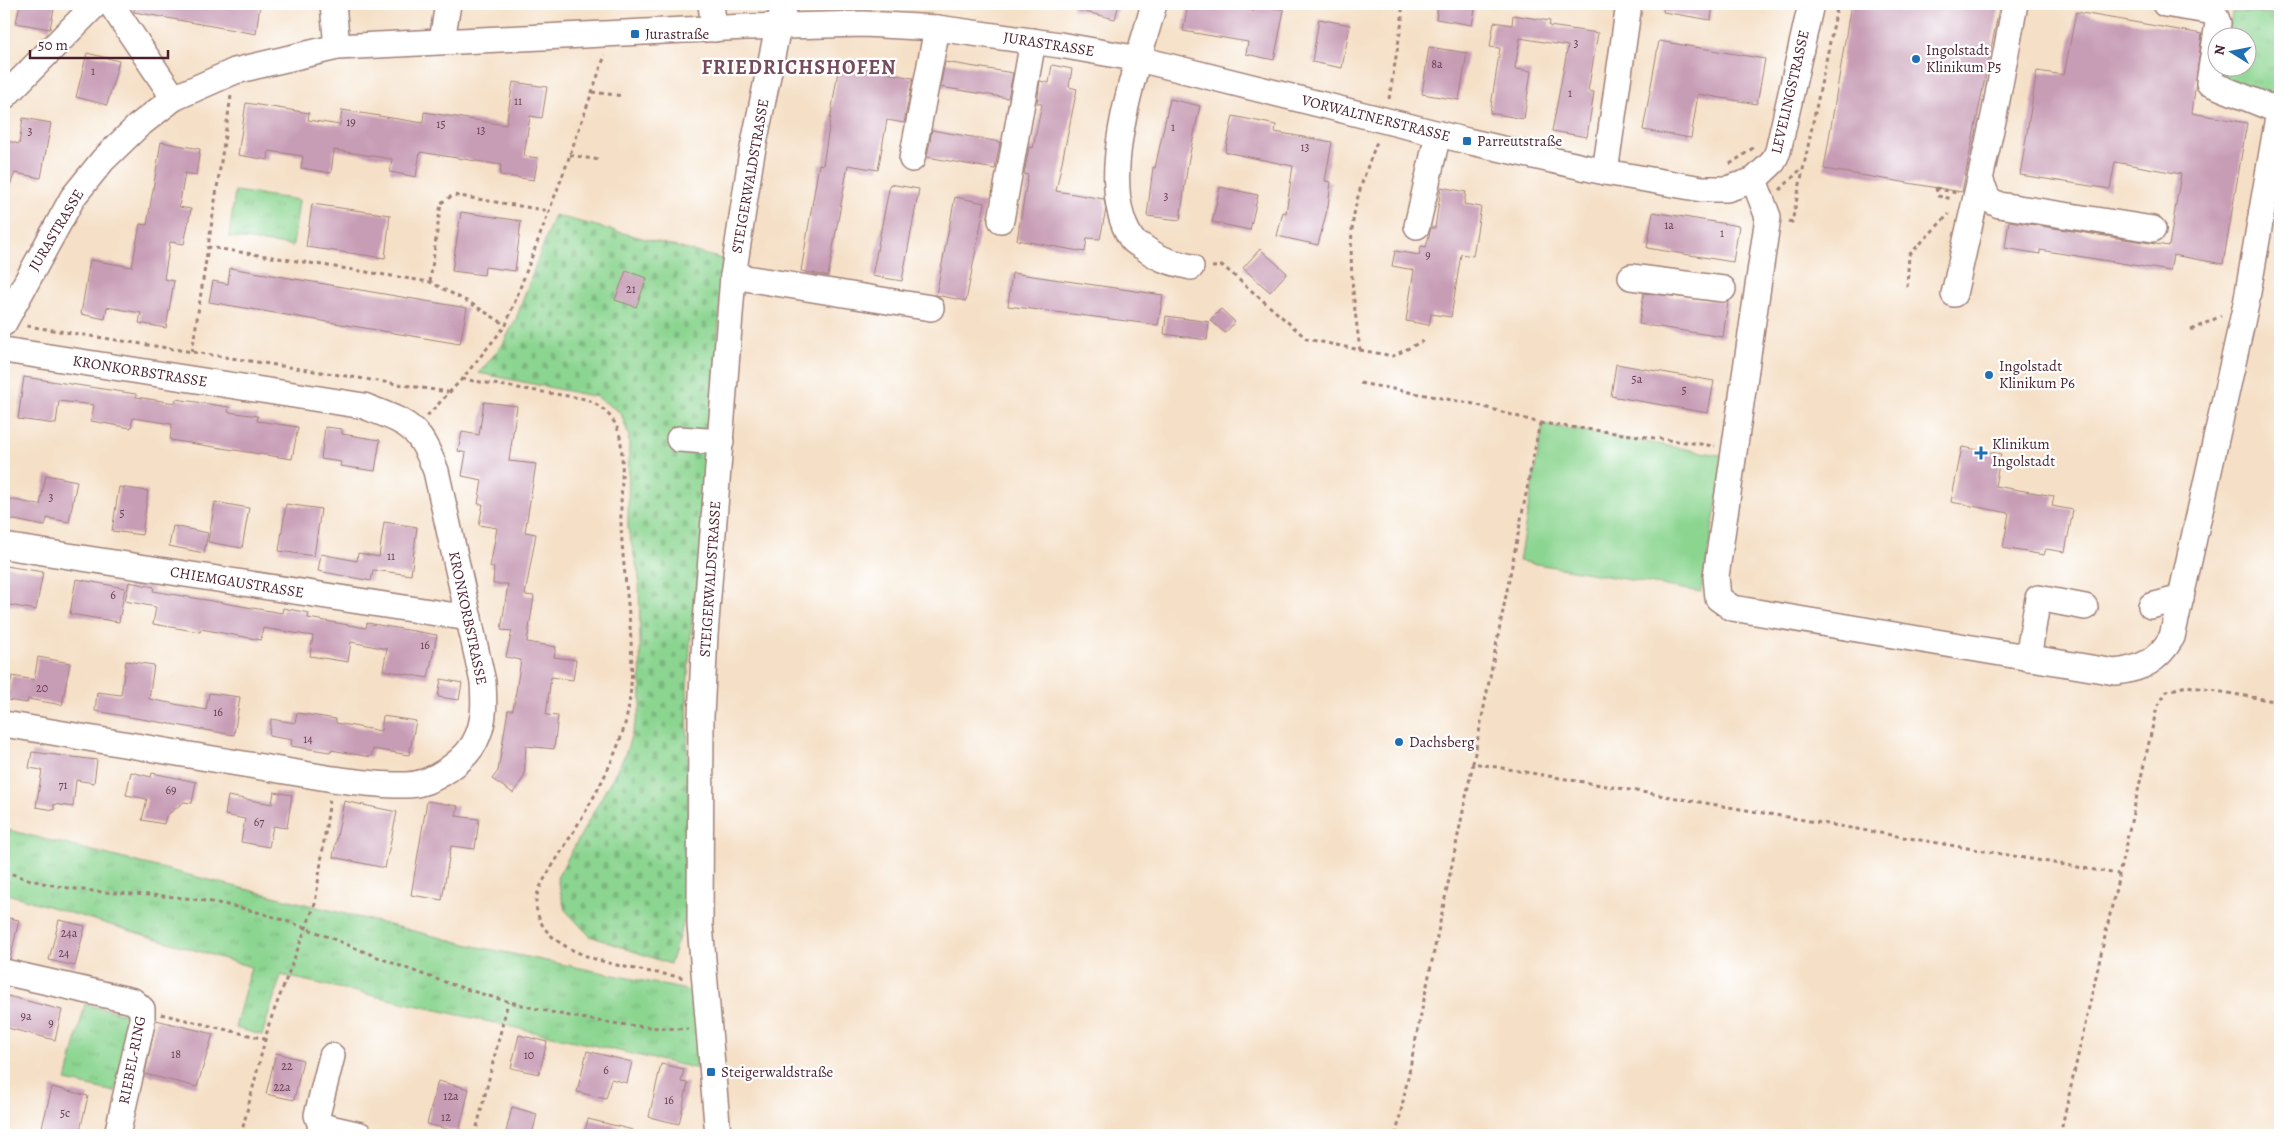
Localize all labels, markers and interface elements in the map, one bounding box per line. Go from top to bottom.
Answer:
place label: Jurastraße [645,24,710,44]
street label: JURASTRASSE [1002,27,1096,61]
scale bar [30,28,168,60]
marker: Jurastraße [629,28,641,40]
street label: LEVELINGSTRASSE [1766,28,1814,156]
north arrow [2206,28,2256,78]
text: 50 m [38,35,68,55]
house number: 3 [1574,35,1579,51]
place label: Ingolstadt Klinikum P5 [1926,40,2002,77]
text: N [2209,43,2230,57]
marker: Ingolstadt Klinikum P5 [1910,53,1922,65]
district label: FRIEDRICHSHOFEN [701,54,897,81]
house number: 8a [1431,56,1443,72]
house number: 1 [91,63,95,79]
house number: 1 [1568,85,1572,101]
street label: VORWALTNERSTRASSE [1299,90,1453,146]
house number: 11 [514,93,522,109]
street label: STEIGERWALDSTRASSE [727,97,773,255]
house number: 19 [346,114,356,130]
house number: 15 [436,116,446,132]
house number: 1 [1171,119,1175,135]
house number: 13 [476,122,486,138]
house number: 3 [28,123,33,139]
place label: Parreutstraße [1477,131,1563,151]
marker: Parreutstraße [1461,135,1473,147]
house number: 13 [1300,139,1310,155]
street label: JURASTRASSE [24,185,88,275]
house number: 3 [1164,188,1169,204]
house number: 1a [1664,217,1674,233]
house number: 1 [1720,225,1724,241]
house number: 9 [1425,247,1431,263]
house number: 21 [626,281,636,297]
street label: KRONKORBSTRASSE [71,350,209,392]
place label: Ingolstadt Klinikum P6 [1999,356,2075,393]
marker: Ingolstadt Klinikum P6 [1983,369,1995,381]
house number: 5a [1632,371,1643,387]
house number: 5 [1681,382,1687,398]
place label: Klinikum Ingolstadt [1992,434,2055,471]
marker: Klinikum Ingolstadt [1974,446,1988,460]
house number: 3 [49,489,54,505]
street label: STEIGERWALDSTRASSE [695,500,725,658]
house number: 5 [119,505,125,521]
house number: 11 [387,548,395,564]
street label: KRONKORBSTRASSE [444,549,492,687]
street label: CHIEMGAUSTRASSE [169,562,305,602]
house number: 6 [110,587,116,603]
house number: 16 [420,637,430,653]
house number: 20 [36,680,48,696]
house number: 16 [213,704,223,720]
house number: 14 [303,731,313,747]
place label: Dachsberg [1409,732,1475,752]
marker: Dachsberg [1393,736,1405,748]
house number: 71 [58,777,68,793]
house number: 69 [165,782,177,798]
house number: 67 [254,814,265,830]
house number: 24a [61,925,78,941]
house number: 24 [58,945,70,961]
house number: 9a [20,1008,32,1024]
street label: RIEBEL-RING [114,1014,150,1106]
house number: 9 [48,1015,54,1031]
house number: 18 [171,1046,181,1062]
house number: 10 [524,1047,534,1063]
house number: 22 [281,1058,293,1074]
house number: 6 [603,1062,609,1078]
place label: Steigerwaldstraße [721,1062,834,1082]
marker: Steigerwaldstraße [705,1066,717,1078]
house number: 22a [274,1079,291,1095]
house number: 12a [443,1088,459,1104]
house number: 16 [664,1092,674,1108]
house number: 5c [60,1105,70,1121]
house number: 12 [441,1109,451,1125]

